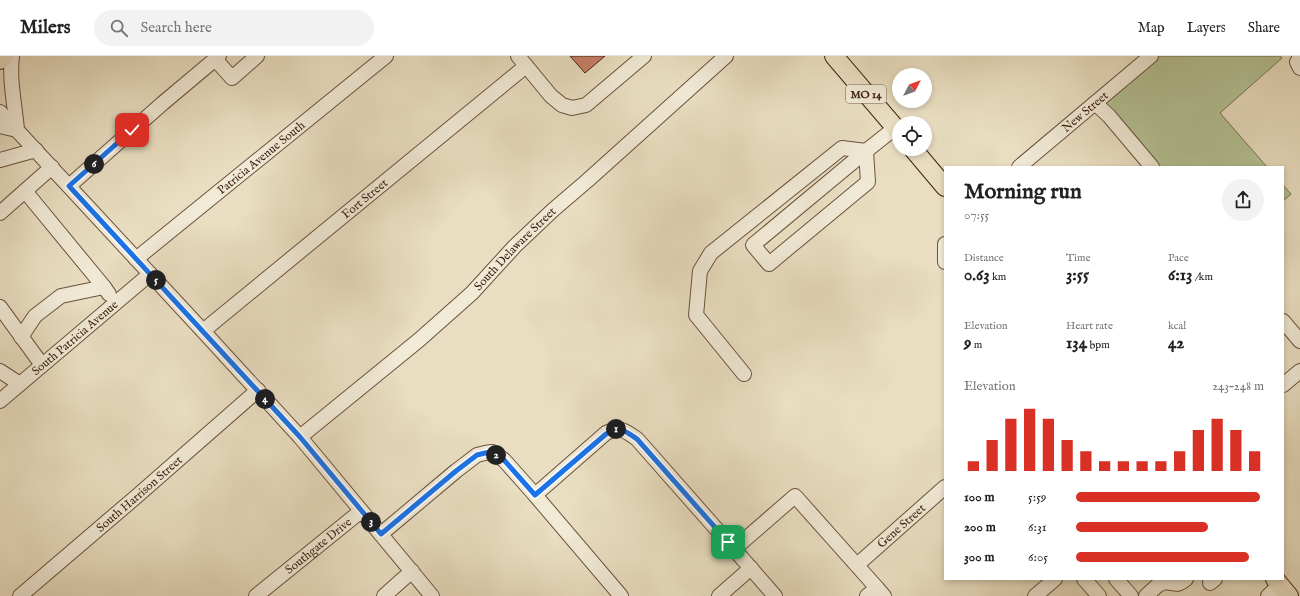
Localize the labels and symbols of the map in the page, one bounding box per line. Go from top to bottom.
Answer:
north arrow [892,68,932,108]
road number: MO 14 [846,85,886,103]
street label: New Street [1059,88,1111,136]
pin [115,113,149,147]
street label: Patricia Avenue South [214,117,309,198]
pin: 6 [84,154,104,174]
street label: Fort Street [339,176,391,222]
street label: South Delaware Street [471,204,559,294]
pin: 5 [146,270,166,290]
street label: South Patricia Avenue [29,297,122,379]
pin: 4 [255,389,275,409]
pin: 1 [606,419,626,439]
pin: 2 [486,445,506,465]
street label: South Harrison Street [93,453,186,535]
street label: Gene Street [874,501,929,552]
pin: 3 [361,512,381,532]
street label: Southgate Drive [282,514,355,577]
pin [711,525,745,559]

